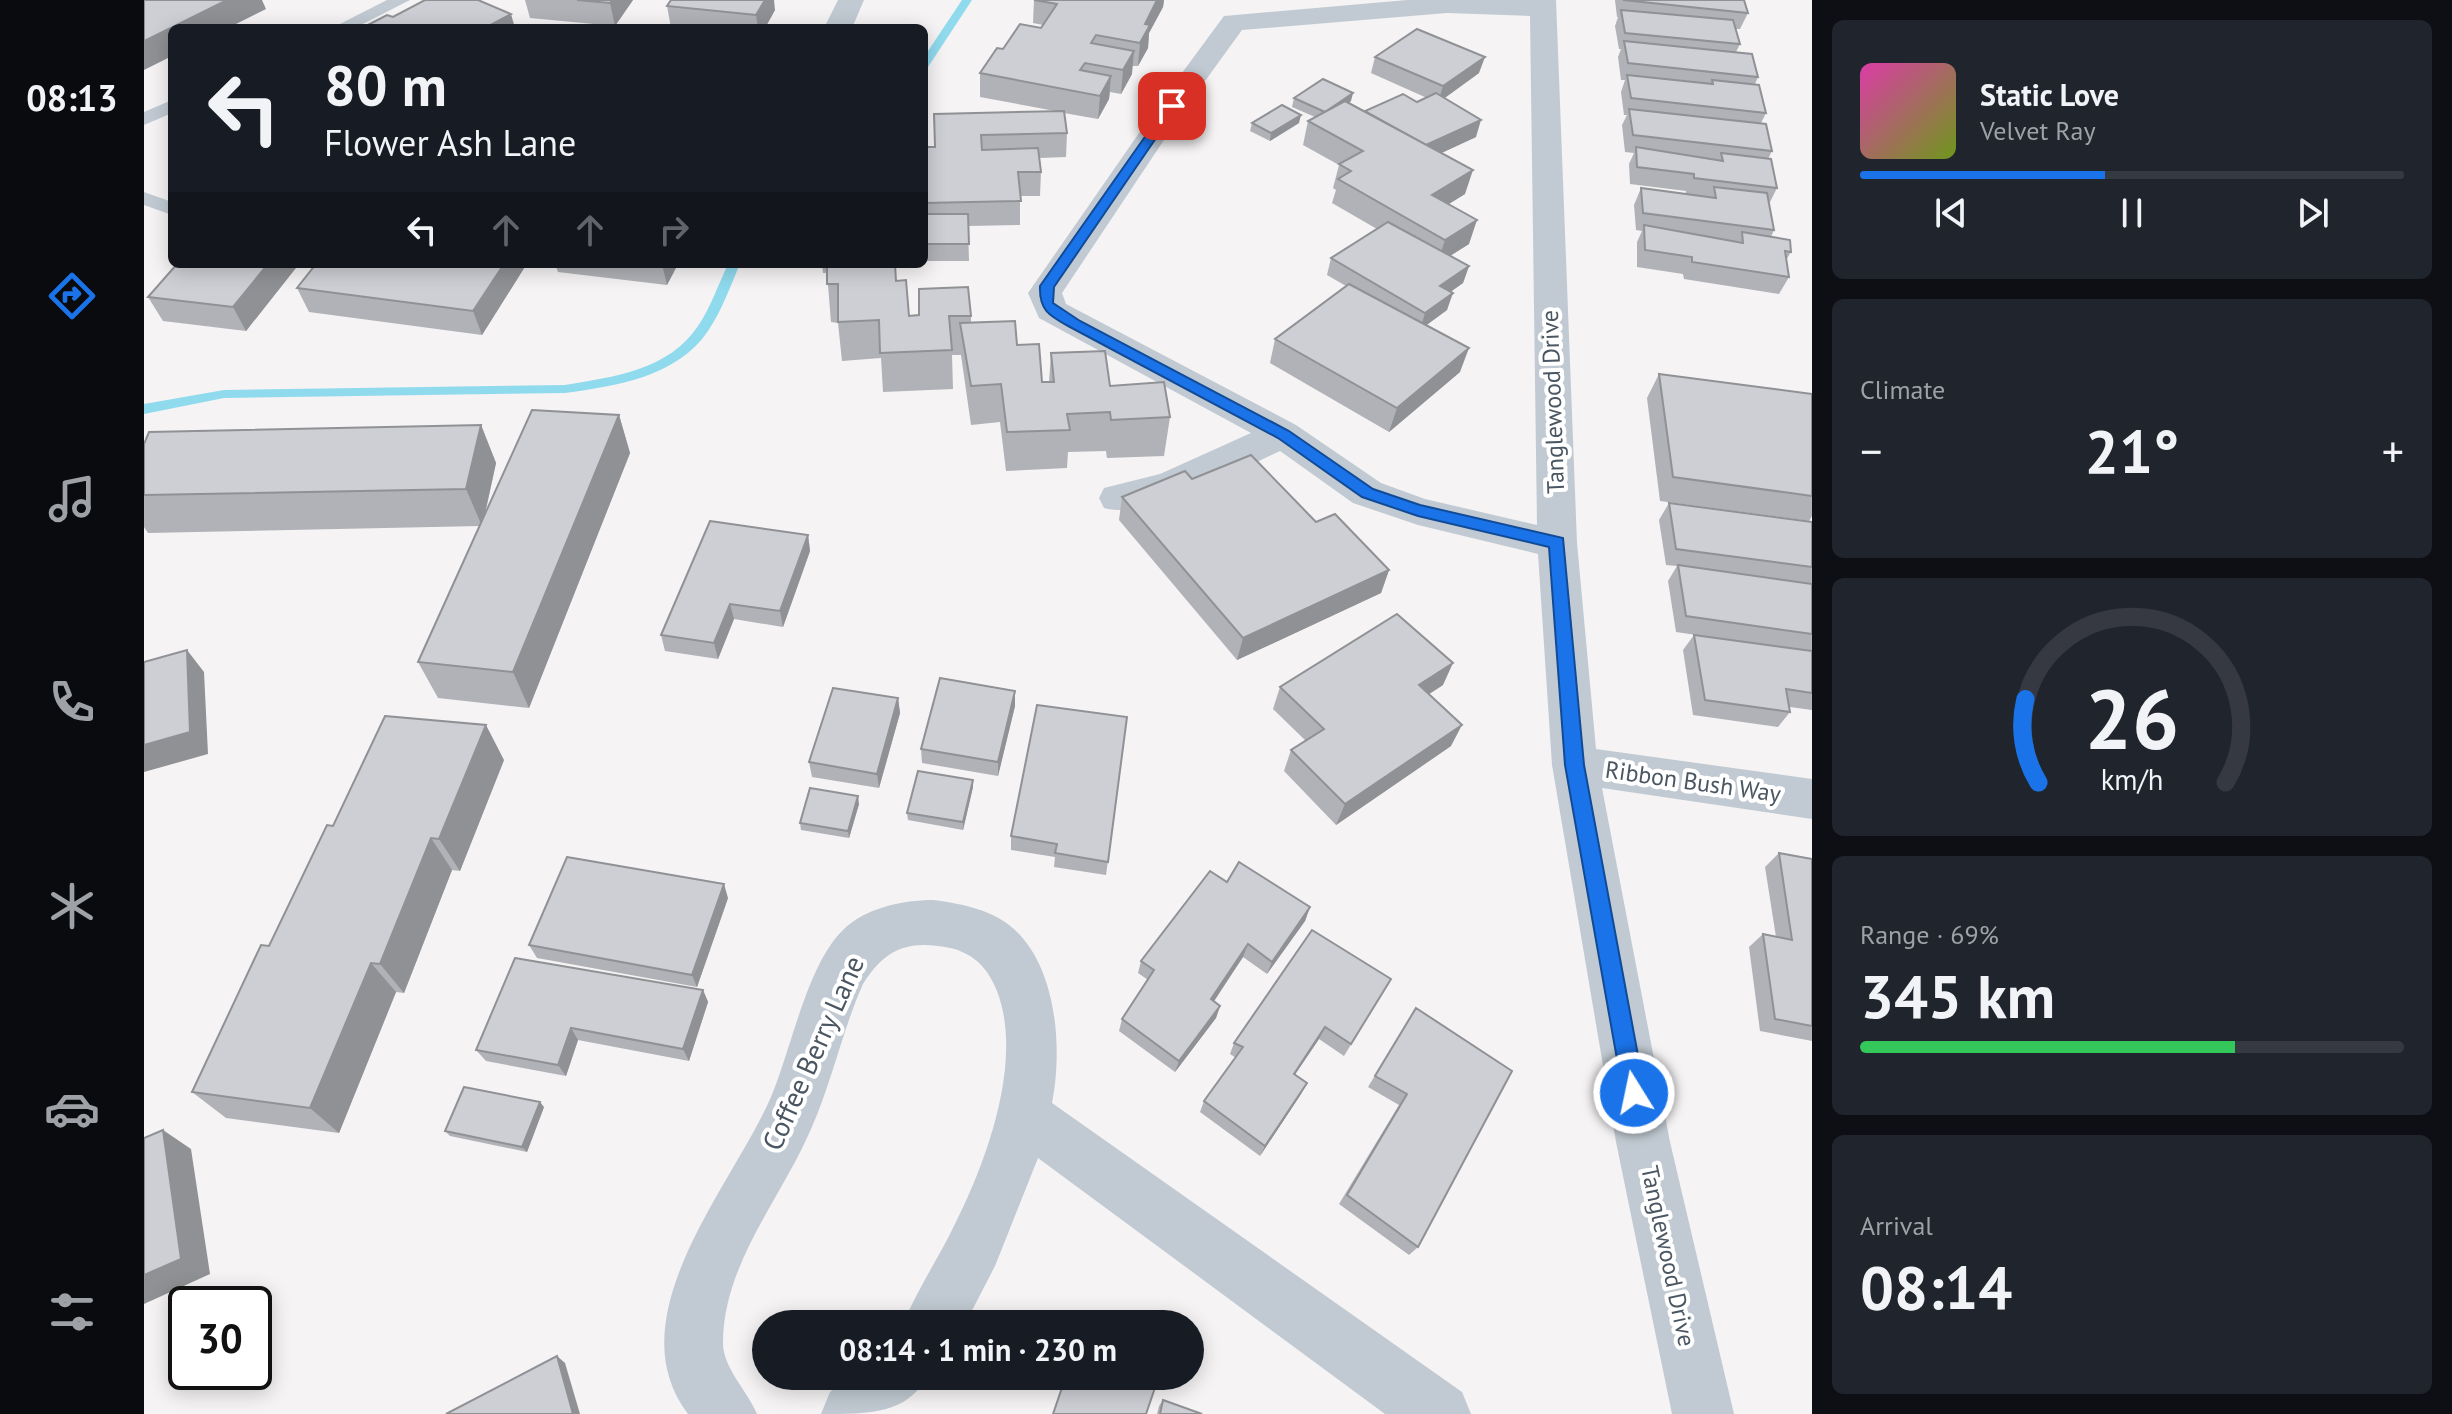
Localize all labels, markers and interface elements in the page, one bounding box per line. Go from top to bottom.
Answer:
text: 80 m [324,49,447,121]
icon: left [192,56,296,160]
pin [1138,72,1206,140]
text: 08:13 [26,74,118,121]
text: Static Love [1980,75,2119,114]
icon: arrive [1150,84,1194,128]
text: Velvet Ray [1980,114,2096,147]
text: Flower Ash Lane [324,119,576,166]
icon: previous [1929,191,1973,235]
icon: pause [2110,191,2154,235]
icon: next [2291,191,2335,235]
icon: left [400,208,444,252]
icon: ahead [484,208,528,252]
icon: ahead [568,208,612,252]
icon: right [652,208,696,252]
icon: directions [44,268,100,324]
street label: Tanglewood Drive [1534,310,1571,494]
text: Climate [1860,373,1945,406]
text: 21° [2085,412,2179,490]
text: − [1860,422,1882,479]
text: + [2382,422,2404,479]
icon: music [44,471,100,527]
text: 26 [2085,664,2179,772]
icon: phone [44,674,100,730]
street label: Ribbon Bush Way [1603,754,1783,809]
text: km/h [2101,761,2163,798]
icon: climate [44,878,100,934]
text: Range · 69% [1860,918,1999,951]
street label: Coffee Berry Lane [753,950,872,1156]
text: 345 km [1860,957,2055,1035]
position arrow [1592,1051,1676,1135]
icon: car [44,1081,100,1137]
street label: Tanglewood Drive [1634,1163,1703,1349]
text: Arrival [1860,1209,1933,1242]
text: 08:14 [1860,1248,2012,1326]
icon: filters [44,1284,100,1340]
speed limit sign: 30 [168,1286,272,1390]
text: 08:14 · 1 min · 230 m [839,1330,1117,1369]

